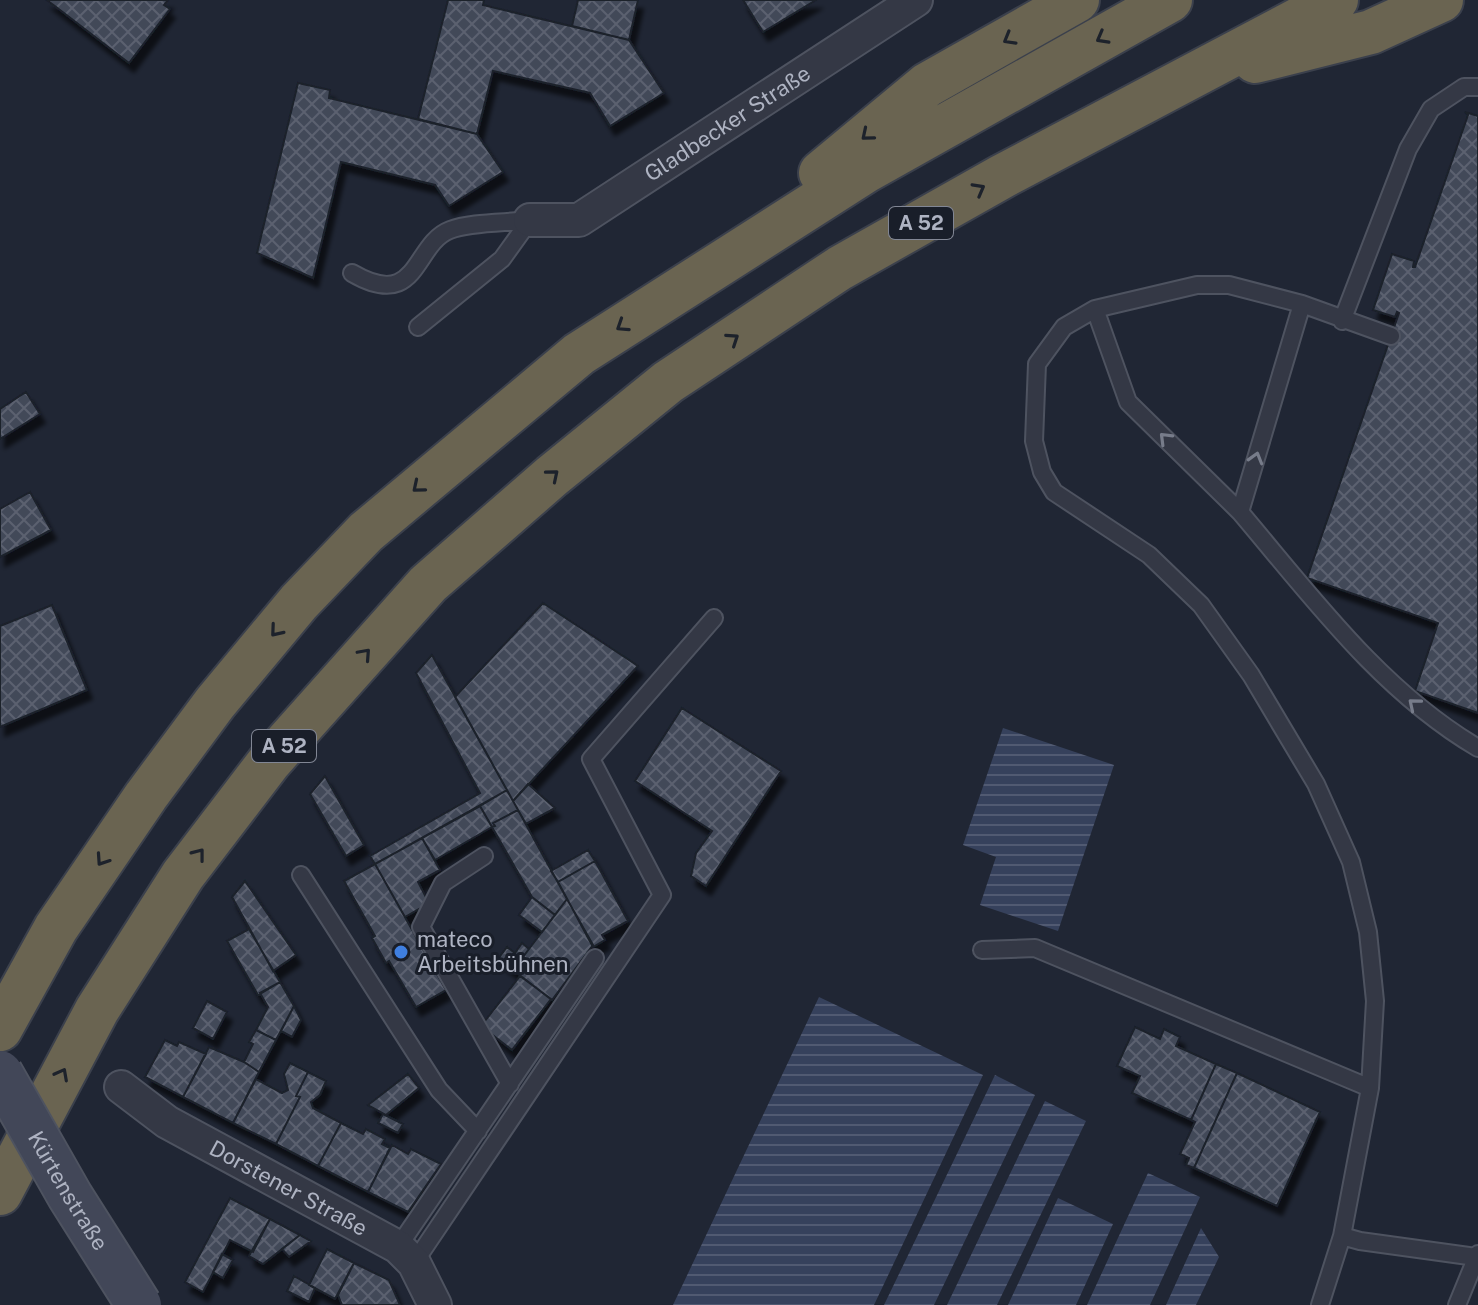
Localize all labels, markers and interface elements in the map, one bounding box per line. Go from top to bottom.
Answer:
one-way arrow [1096,28,1111,44]
one-way arrow [1003,29,1017,44]
street label: Gladbecker Straße [639,60,815,187]
one-way arrow [861,125,876,140]
one-way arrow [971,184,985,199]
road number: A 52 [889,207,953,239]
one-way arrow [616,317,630,332]
one-way arrow [725,334,739,349]
one-way arrow [1160,432,1174,447]
one-way arrow [1247,451,1263,465]
one-way arrow [544,470,559,485]
one-way arrow [413,478,427,492]
one-way arrow [271,621,286,636]
one-way arrow [356,649,370,664]
one-way arrow [1409,699,1423,714]
road number: A 52 [252,730,316,762]
one-way arrow [190,848,204,863]
one-way arrow [97,852,112,866]
place label: mateco Arbeitsbühnen [417,926,568,977]
marker: mateco Arbeitsbühnen [392,943,410,961]
one-way arrow [52,1068,67,1083]
street label: Kürtenstraße [23,1126,114,1255]
street label: Dorstener Straße [205,1135,372,1241]

